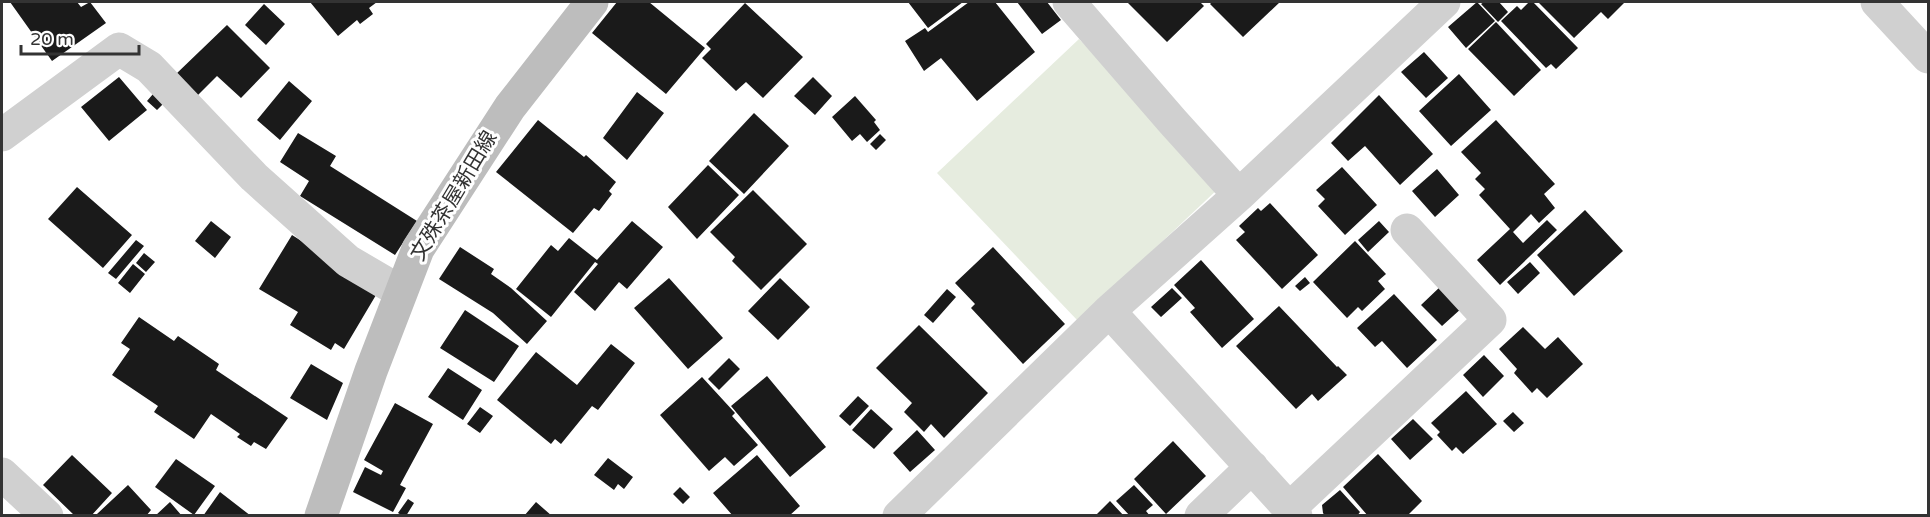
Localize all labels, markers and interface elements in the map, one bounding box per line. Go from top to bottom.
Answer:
scale bar [21,18,140,56]
text: 20 m [30,28,74,50]
street label: 文殊茶屋新田線 [405,127,503,265]

